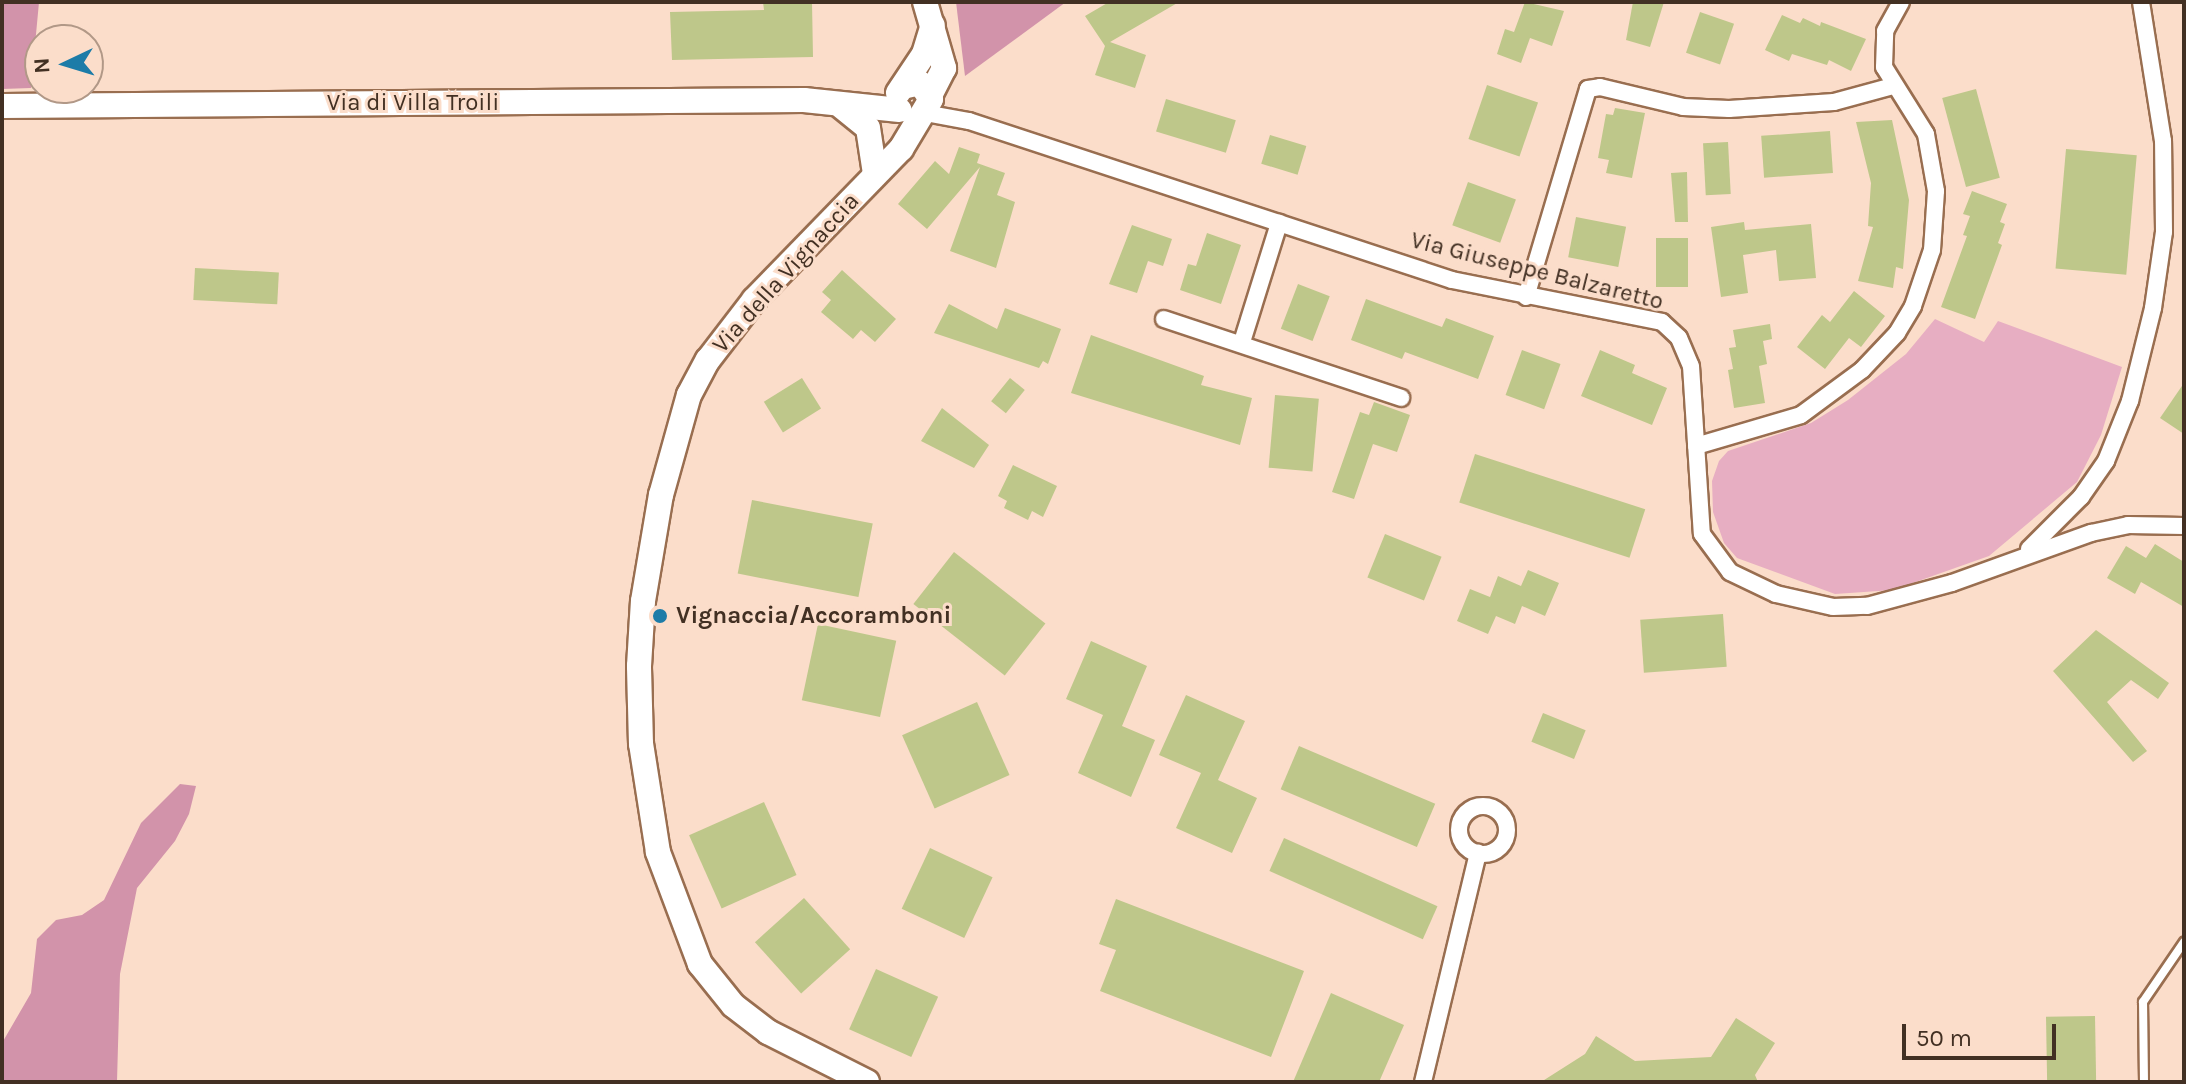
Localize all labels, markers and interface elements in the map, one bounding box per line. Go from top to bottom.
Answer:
north arrow [24,24,104,104]
text: N [29,57,56,74]
street label: Via di Villa Troili [327,89,499,117]
street label: Via della Vignaccia [707,187,865,359]
street label: Via Giuseppe Balzaretto [1408,226,1666,316]
place label: Vignaccia/Accoramboni [676,602,951,630]
marker: Vignaccia/Accoramboni [651,607,669,625]
scale bar [1906,1008,2060,1058]
text: 50 m [1916,1024,1972,1052]

